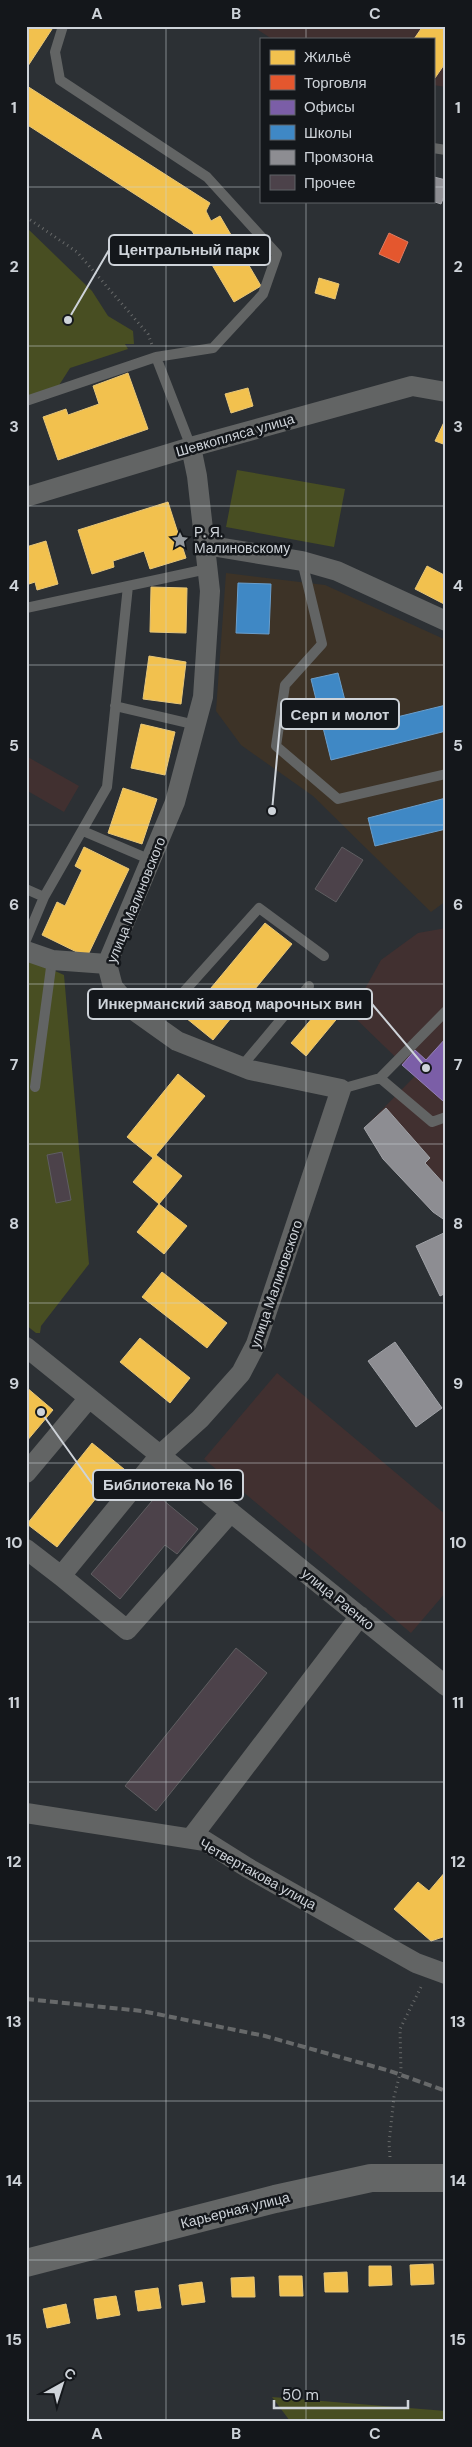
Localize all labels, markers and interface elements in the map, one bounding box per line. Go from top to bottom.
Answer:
text: A [91,3,103,24]
text: B [231,3,241,24]
text: C [369,3,381,24]
legend [260,38,434,202]
text: Жильё [304,47,351,67]
text: Торговля [304,73,367,93]
text: 1 [11,97,17,118]
text: Офисы [304,97,355,117]
text: 1 [455,97,461,118]
text: Школы [304,123,352,143]
text: Промзона [304,147,374,167]
text: Прочее [304,173,356,193]
callout: Центральный парк [109,235,270,265]
text: Центральный парк [119,240,260,260]
text: 2 [9,256,19,277]
text: 2 [453,256,463,277]
street label: Шевкопляса улица [174,409,297,461]
text: 3 [9,416,19,437]
text: 3 [453,416,463,437]
place label: Р. Я. Малиновскому [194,523,290,557]
place icon: Р. Я. Малиновскому [170,530,190,550]
text: 4 [9,575,19,596]
text: 4 [453,575,463,596]
callout: Серп и молот [281,699,399,729]
text: Серп и молот [291,705,389,725]
text: 5 [9,735,19,756]
text: 5 [453,735,463,756]
street label: улица Малиновского [103,834,170,966]
text: 6 [9,894,19,915]
text: 6 [453,894,463,915]
callout: Инкерманский завод марочных вин [88,989,372,1019]
text: Инкерманский завод марочных вин [98,994,362,1014]
text: 7 [10,1054,19,1075]
text: 7 [454,1054,463,1075]
text: 8 [9,1213,19,1234]
text: 8 [453,1213,463,1234]
street label: улица Малиновского [246,1217,306,1350]
text: 9 [9,1373,19,1394]
text: 9 [453,1373,463,1394]
callout: Библиотека No 16 [93,1470,243,1500]
text: Библиотека No 16 [103,1475,233,1495]
text: 10 [5,1532,23,1553]
text: 10 [449,1532,467,1553]
street label: улица Раенко [298,1564,378,1634]
text: 11 [8,1692,20,1713]
text: 11 [452,1692,464,1713]
street label: Четвертакова улица [196,1834,320,1914]
text: 12 [6,1851,22,1872]
text: 12 [450,1851,466,1872]
text: 13 [6,2011,22,2032]
text: 13 [450,2011,466,2032]
text: 14 [6,2170,22,2191]
text: 14 [450,2170,466,2191]
street label: Карьерная улица [179,2188,292,2232]
text: 15 [6,2329,22,2350]
text: 15 [450,2329,466,2350]
north arrow [38,2360,88,2410]
text: С [61,2364,80,2384]
scale bar [274,2377,408,2409]
text: 50 m [282,2385,319,2405]
text: A [91,2423,103,2444]
text: B [231,2423,241,2444]
text: C [369,2423,381,2444]

